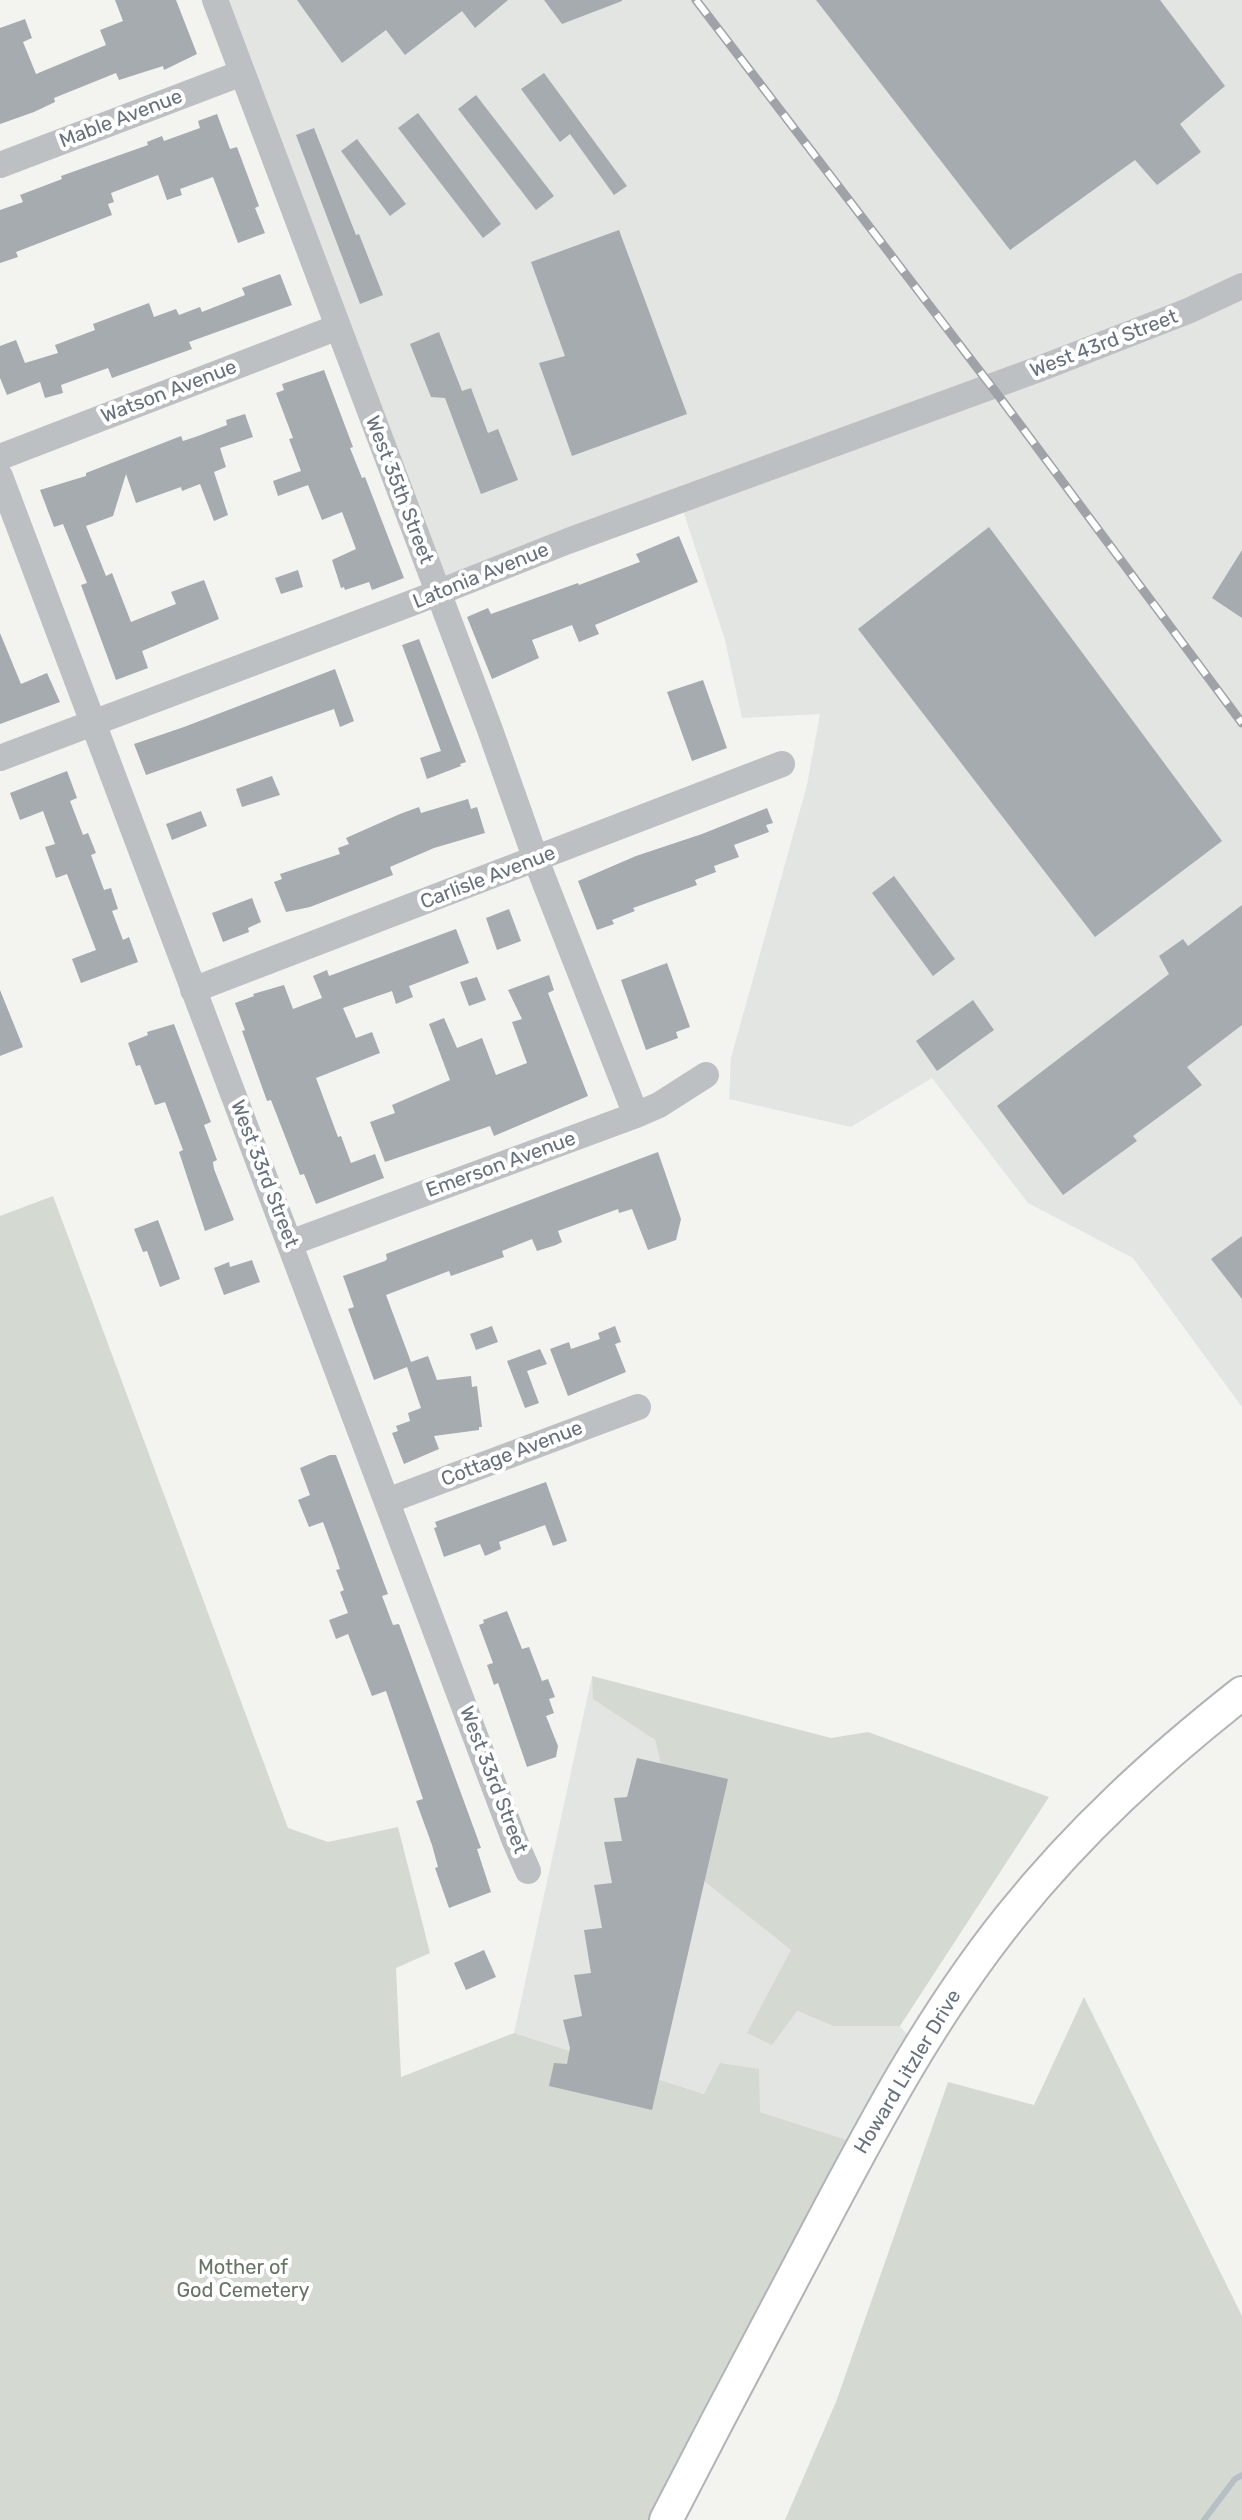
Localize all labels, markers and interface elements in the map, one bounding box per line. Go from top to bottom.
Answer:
street label: Mable Avenue [56,85,186,153]
street label: West 43rd Street [1027,305,1181,383]
street label: Watson Avenue [98,355,240,429]
street label: West 35th Street [360,413,438,567]
street label: Latonia Avenue [410,538,552,614]
street label: Carlisle Avenue [417,841,559,915]
street label: West 33rd Street [225,1097,303,1251]
street label: Emerson Avenue [423,1127,579,1203]
street label: Cottage Avenue [438,1416,586,1492]
street label: West 33rd Street [454,1703,532,1857]
street label: Howard Litzler Drive [849,1986,967,2158]
park label: Mother of God Cemetery [177,2256,309,2303]

